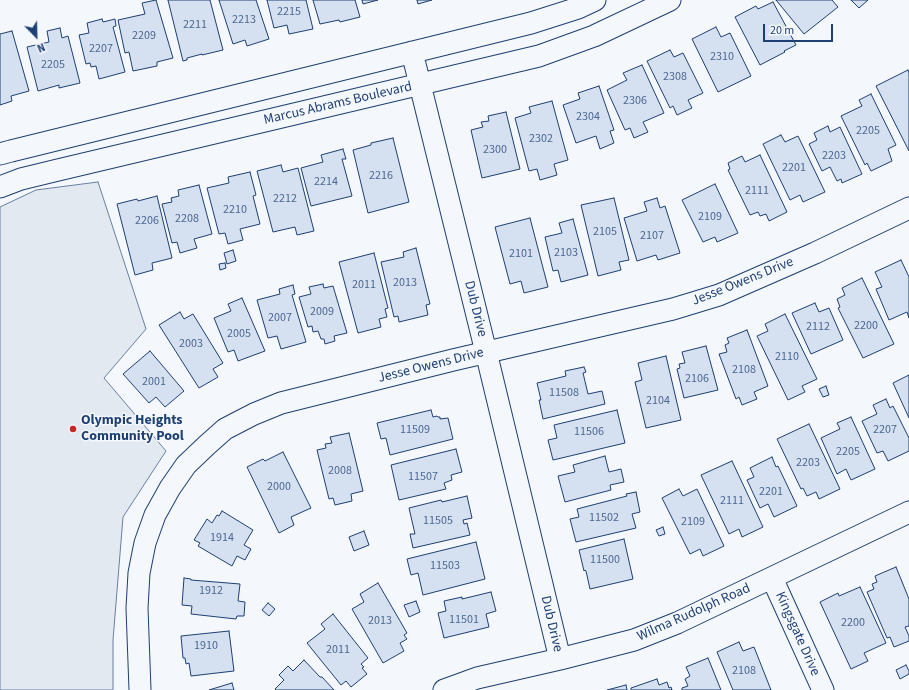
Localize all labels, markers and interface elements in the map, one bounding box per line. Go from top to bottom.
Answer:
house number: 2215 [277,5,301,19]
house number: 2213 [232,13,256,27]
north arrow [16,16,56,56]
scale bar [765,16,835,42]
house number: 2211 [183,18,207,32]
text: 20 m [770,22,794,39]
house number: 2209 [132,29,156,43]
text: N [35,39,47,56]
house number: 2207 [89,42,113,56]
house number: 2310 [710,50,734,64]
house number: 2205 [41,58,65,72]
house number: 2308 [663,70,687,84]
street label: Marcus Abrams Boulevard [262,79,414,129]
house number: 2306 [623,94,647,108]
house number: 2304 [576,110,600,124]
house number: 2205 [856,124,880,138]
house number: 2302 [529,132,553,146]
house number: 2300 [483,143,507,157]
house number: 2203 [822,149,846,163]
house number: 2201 [782,161,806,175]
house number: 2216 [369,169,393,183]
house number: 2214 [314,175,338,189]
house number: 2111 [745,184,769,198]
house number: 2212 [273,192,297,206]
house number: 2210 [223,203,247,217]
house number: 2109 [698,210,722,224]
house number: 2208 [175,212,199,226]
house number: 2206 [135,214,159,228]
house number: 2105 [593,225,617,239]
house number: 2107 [640,229,664,243]
house number: 2103 [554,246,578,260]
house number: 2101 [509,247,533,261]
street label: Jesse Owens Drive [690,254,796,310]
house number: 2013 [393,276,417,290]
house number: 2011 [352,278,376,292]
street label: Dub Drive [460,279,490,339]
house number: 2009 [310,305,334,319]
house number: 2007 [268,311,292,325]
house number: 2200 [854,319,878,333]
house number: 2112 [806,320,830,334]
house number: 2005 [227,327,251,341]
house number: 2003 [179,337,203,351]
street label: Jesse Owens Drive [377,345,485,387]
house number: 2110 [775,350,799,364]
house number: 2108 [732,363,756,377]
house number: 2106 [685,372,709,386]
house number: 2001 [142,375,166,389]
house number: 11508 [549,386,579,400]
house number: 2104 [646,394,670,408]
place label: Olympic Heights Community Pool [81,413,184,446]
house number: 11509 [400,423,430,437]
house number: 2207 [873,423,897,437]
marker: Olympic Heights Community Pool [68,424,78,434]
house number: 11506 [574,425,604,439]
house number: 2205 [836,445,860,459]
house number: 2203 [796,456,820,470]
house number: 2008 [328,464,352,478]
house number: 11507 [408,470,438,484]
house number: 2000 [267,480,291,494]
house number: 2201 [759,485,783,499]
house number: 2111 [720,494,744,508]
house number: 11502 [589,511,619,525]
house number: 11505 [423,514,453,528]
house number: 2109 [681,515,705,529]
house number: 1914 [210,531,234,545]
house number: 11500 [590,553,620,567]
house number: 11503 [430,559,460,573]
street label: Wilma Rudolph Road [635,580,753,646]
house number: 1912 [199,584,223,598]
street label: Kingsgate Drive [771,589,823,679]
street label: Dub Drive [536,594,566,654]
house number: 11501 [449,613,479,627]
house number: 2013 [368,614,392,628]
house number: 2200 [841,616,865,630]
house number: 1910 [194,639,218,653]
house number: 2011 [326,643,350,657]
house number: 2108 [732,664,756,678]

